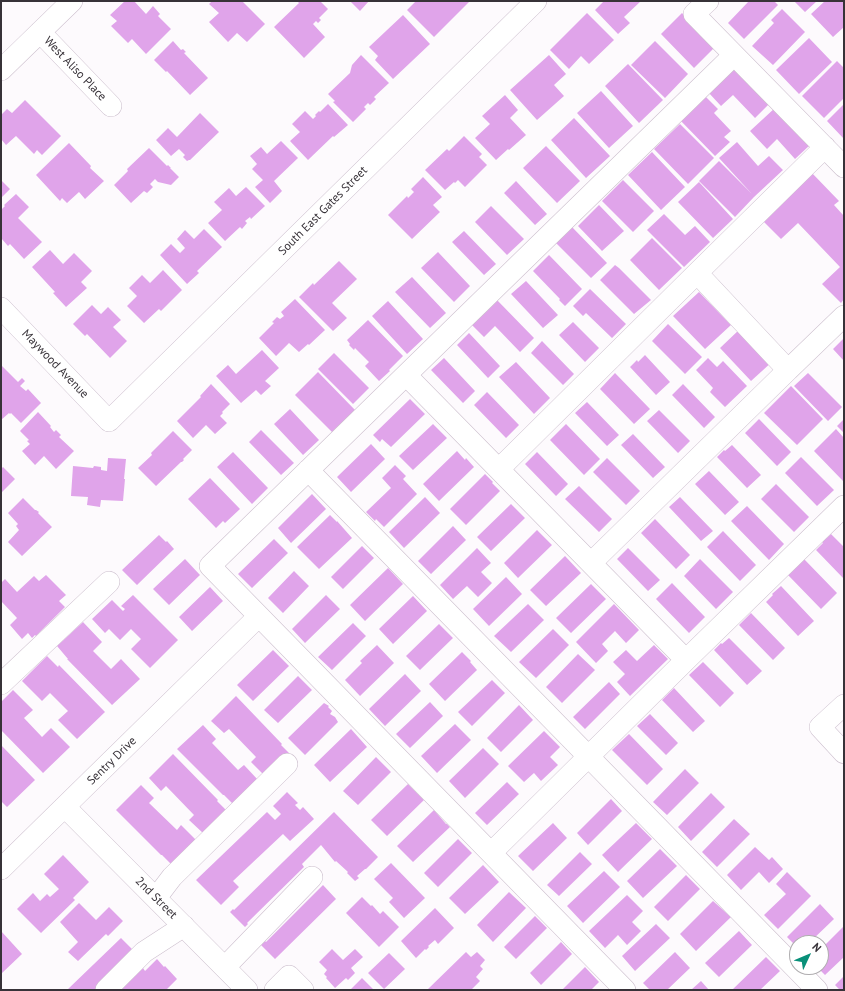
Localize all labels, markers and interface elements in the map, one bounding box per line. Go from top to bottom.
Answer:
street label: West Aliso Place [41,34,109,104]
street label: South East Gates Street [275,163,371,259]
street label: Maywood Avenue [19,327,91,401]
street label: Sentry Drive [84,734,140,788]
street label: 2nd Street [132,874,180,922]
north arrow [789,935,829,975]
text: N [809,940,824,955]

